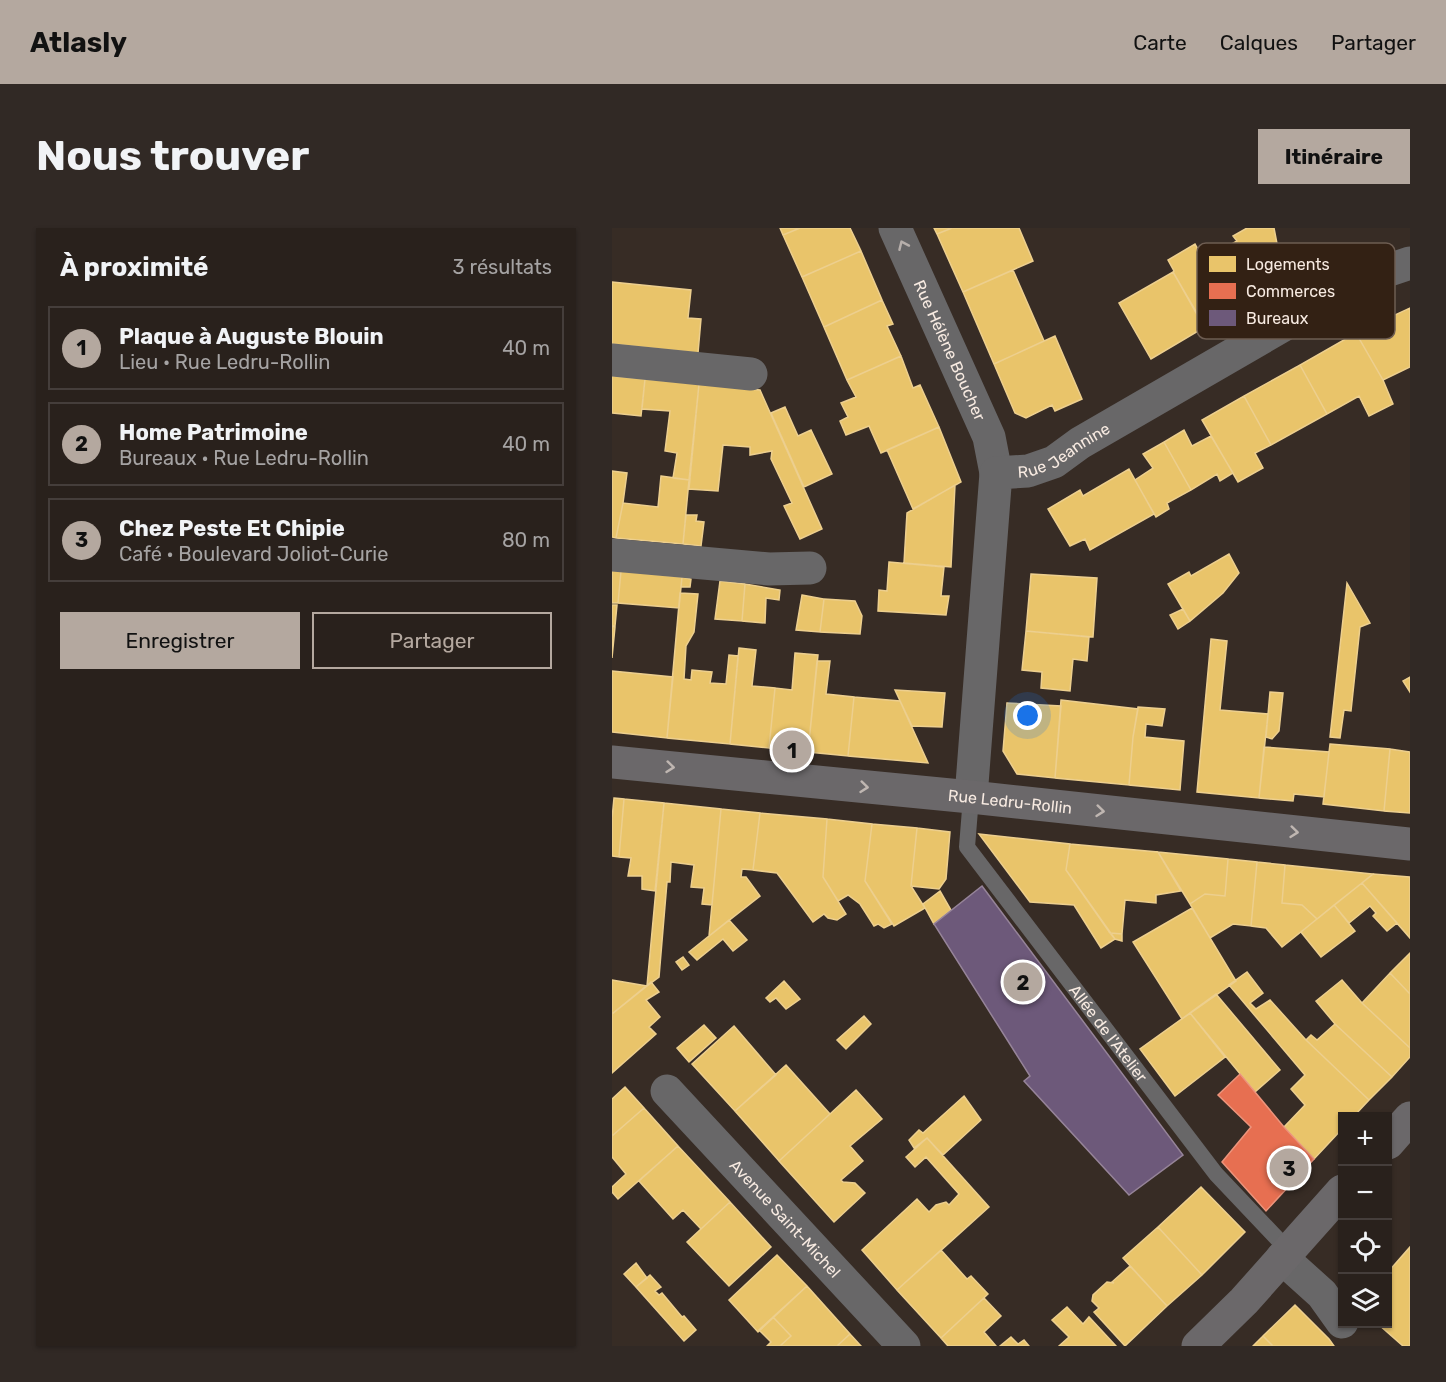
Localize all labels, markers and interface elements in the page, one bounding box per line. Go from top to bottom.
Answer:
text: Atlasly [30,26,127,59]
text: Carte [1133,30,1187,55]
text: Calques [1220,30,1298,55]
text: Partager [1331,30,1416,55]
button: Itinéraire [1258,129,1410,184]
text: Nous trouver [36,131,309,181]
one-way arrow [898,241,910,252]
legend [1197,243,1395,339]
text: À proximité [60,252,209,283]
text: 3 résultats [453,255,552,279]
text: Logements [1246,255,1330,274]
street label: Rue Hélène Boucher [910,277,989,424]
text: Commerces [1246,282,1335,301]
text: Bureaux [1246,309,1309,328]
text: Plaque à Auguste Blouin [119,323,384,350]
text: 1 [77,336,86,360]
text: 40 m [502,336,550,360]
text: Lieu · Rue Ledru-Rollin [119,350,330,374]
text: Home Patrimoine [119,419,308,446]
street label: Rue Jeannine [1017,419,1113,482]
text: 2 [75,432,88,456]
text: 40 m [502,432,550,456]
text: Bureaux · Rue Ledru-Rollin [119,446,369,470]
text: Chez Peste Et Chipie [119,515,345,542]
text: 3 [75,528,88,552]
text: 80 m [502,528,550,552]
text: Café · Boulevard Joliot-Curie [119,542,388,566]
button: Enregistrer [60,612,300,669]
button: Partager [312,612,552,669]
your location [1013,701,1042,730]
pin: 1 [772,728,812,772]
one-way arrow [666,761,675,773]
one-way arrow [860,780,869,793]
street label: Rue Ledru-Rollin [947,786,1073,818]
one-way arrow [1095,804,1105,817]
one-way arrow [1289,825,1298,838]
pin: 2 [1004,960,1042,1005]
street label: Allée de l'Atelier [1065,981,1151,1086]
map controls [1338,1112,1392,1328]
button: + [1338,1112,1392,1166]
pin: 3 [1270,1146,1308,1190]
street label: Avenue Saint-Michel [726,1156,844,1282]
button: − [1338,1166,1392,1220]
button: locate [1338,1220,1392,1274]
button: layers [1338,1274,1392,1328]

